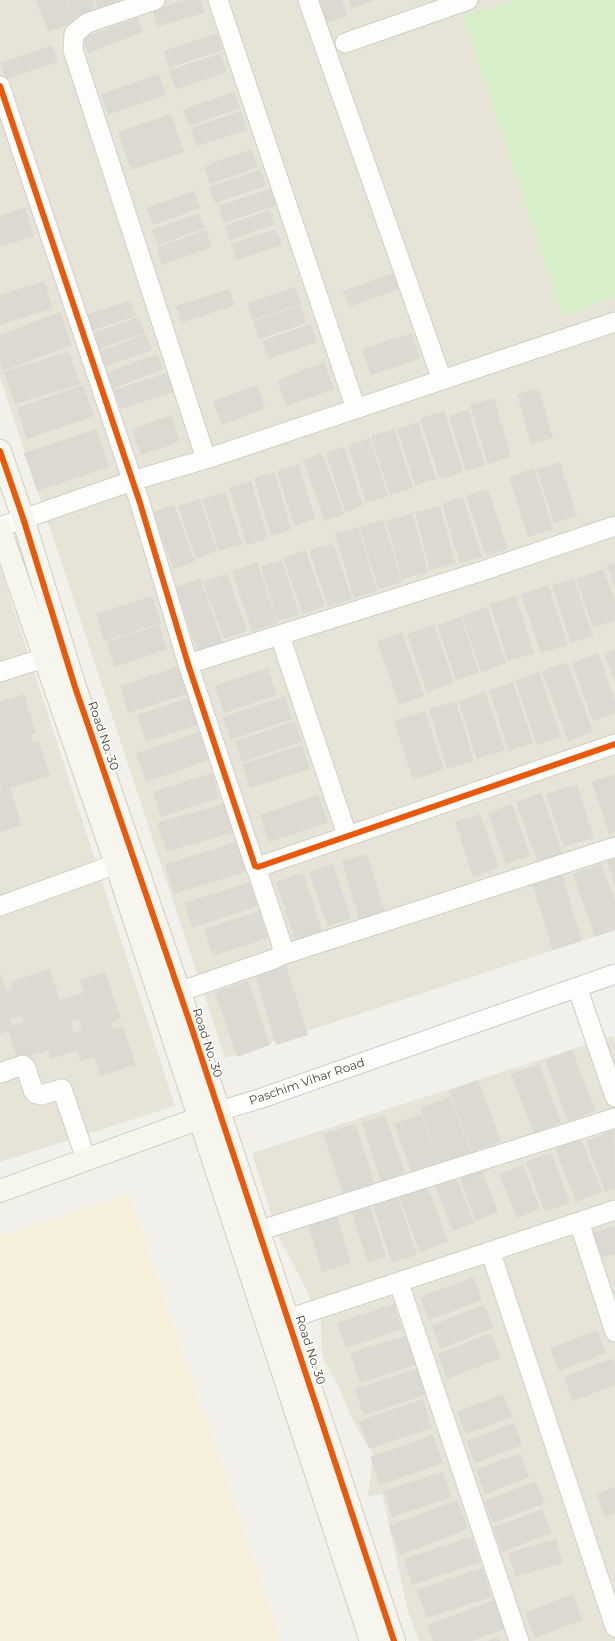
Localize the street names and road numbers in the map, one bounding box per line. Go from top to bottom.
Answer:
street label: Road No. 30 [84,700,122,772]
street label: Road No. 30 [189,1007,225,1079]
street label: Paschim Vihar Road [247,1055,367,1109]
street label: Road No. 30 [292,1314,328,1386]

